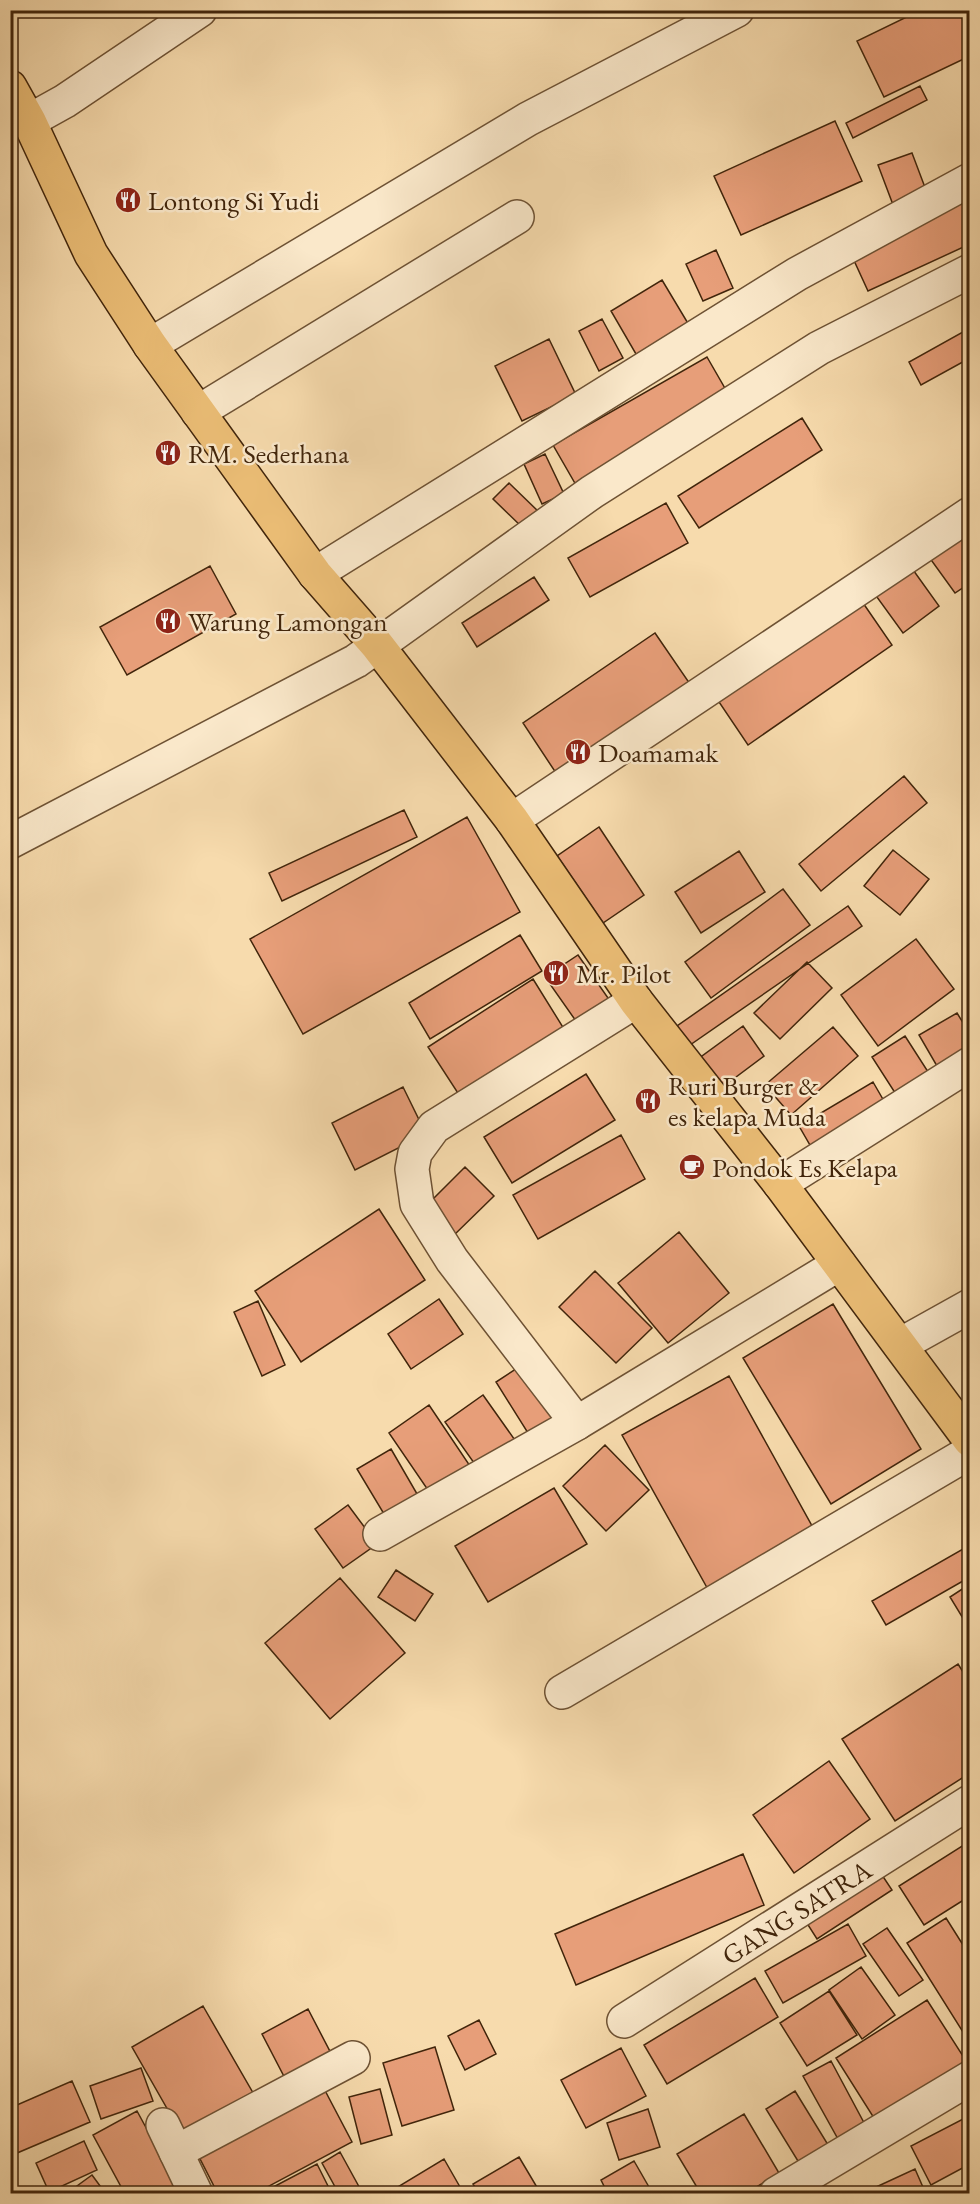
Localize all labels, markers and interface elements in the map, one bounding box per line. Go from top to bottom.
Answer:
place label: Lontong Si Yudi [148,183,320,218]
restaurant icon: Lontong Si Yudi [113,185,143,215]
place label: RM. Sederhana [188,436,349,471]
restaurant icon: RM. Sederhana [153,438,183,468]
place label: Warung Lamongan [188,604,387,639]
restaurant icon: Warung Lamongan [153,606,183,636]
place label: Doamamak [598,735,719,770]
restaurant icon: Doamamak [563,737,593,767]
place label: Mr. Pilot [576,956,671,991]
restaurant icon: Mr. Pilot [541,958,571,988]
place label: Ruri Burger & es kelapa Muda [668,1068,826,1134]
restaurant icon: Ruri Burger & es kelapa Muda [633,1086,663,1116]
place label: Pondok Es Kelapa [712,1150,898,1185]
cafe icon: Pondok Es Kelapa [677,1152,707,1182]
street label: GANG SATRA [715,1851,878,1972]

